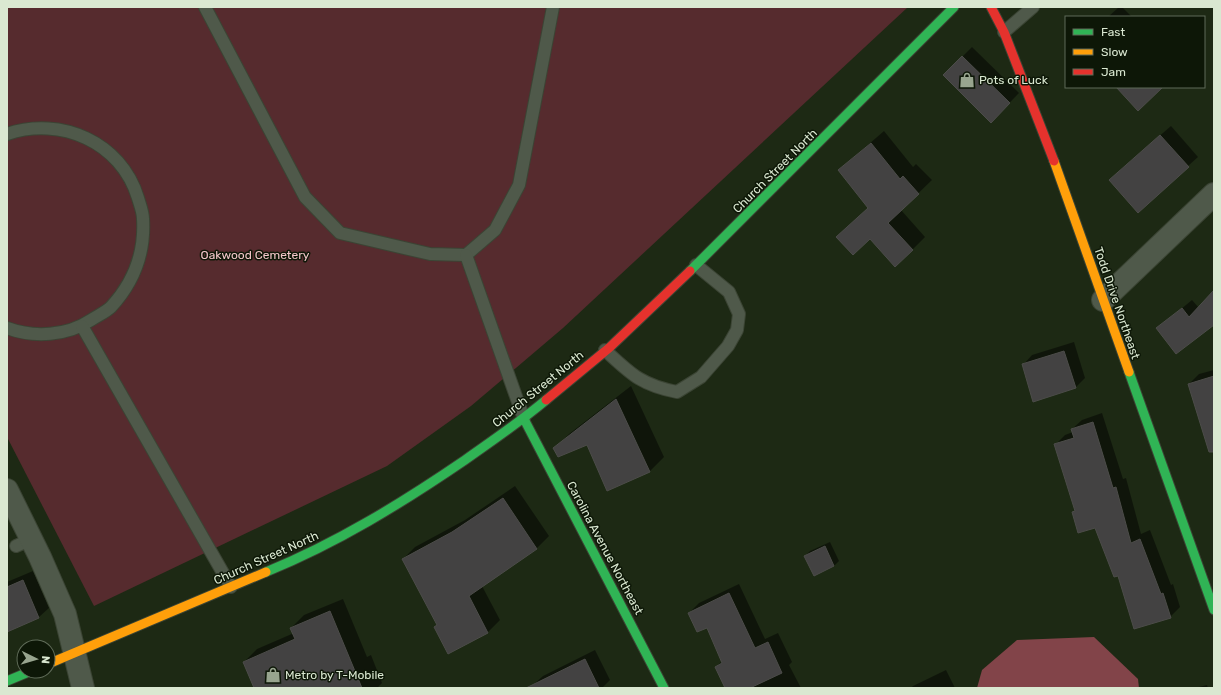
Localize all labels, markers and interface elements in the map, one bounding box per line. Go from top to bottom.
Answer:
legend [1065,16,1205,88]
text: Fast [1101,25,1125,39]
text: Slow [1101,45,1128,59]
text: Jam [1101,65,1126,79]
shop icon: Pots of Luck [958,71,976,89]
place label: Pots of Luck [979,73,1049,87]
street label: Church Street North [730,126,820,216]
street label: Todd Drive Northeast [1091,245,1143,361]
park label: Oakwood Cemetery [201,248,310,262]
street label: Church Street North [490,348,586,430]
street label: Carolina Avenue Northeast [564,479,646,617]
street label: Church Street North [211,529,321,587]
north arrow [16,639,56,679]
text: N [39,655,52,664]
shop icon: Metro by T-Mobile [264,666,282,684]
place label: Metro by T-Mobile [285,668,384,682]

